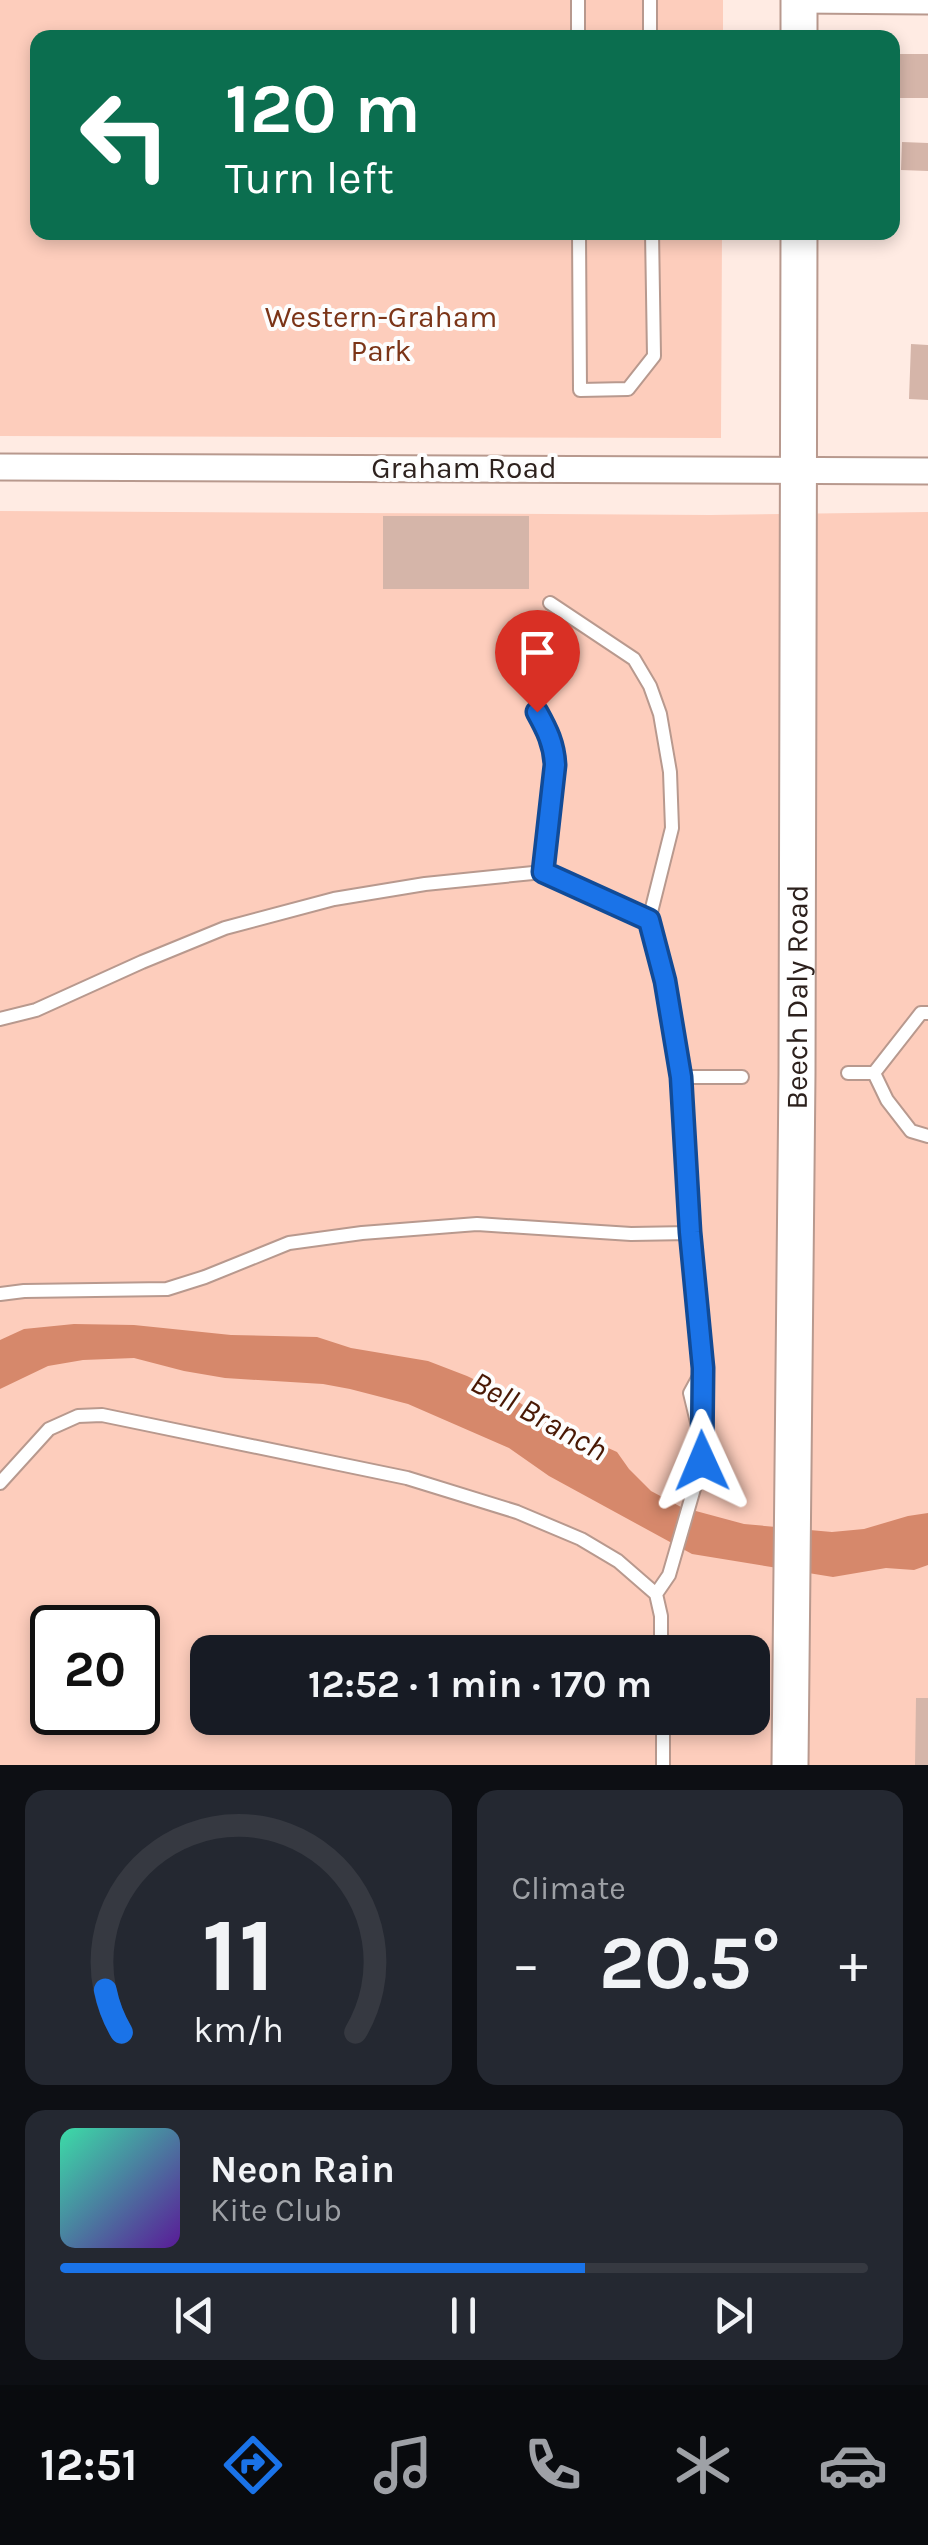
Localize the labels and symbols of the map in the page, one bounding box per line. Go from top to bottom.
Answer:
park label: Western-Graham Park [265,299,497,369]
street label: Graham Road [371,450,557,486]
pin [495,610,580,713]
street label: Beech Daly Road [779,884,815,1110]
water label: Bell Branch [464,1363,614,1469]
position arrow [650,1409,754,1513]
speed limit sign: 20 [30,1605,160,1735]

